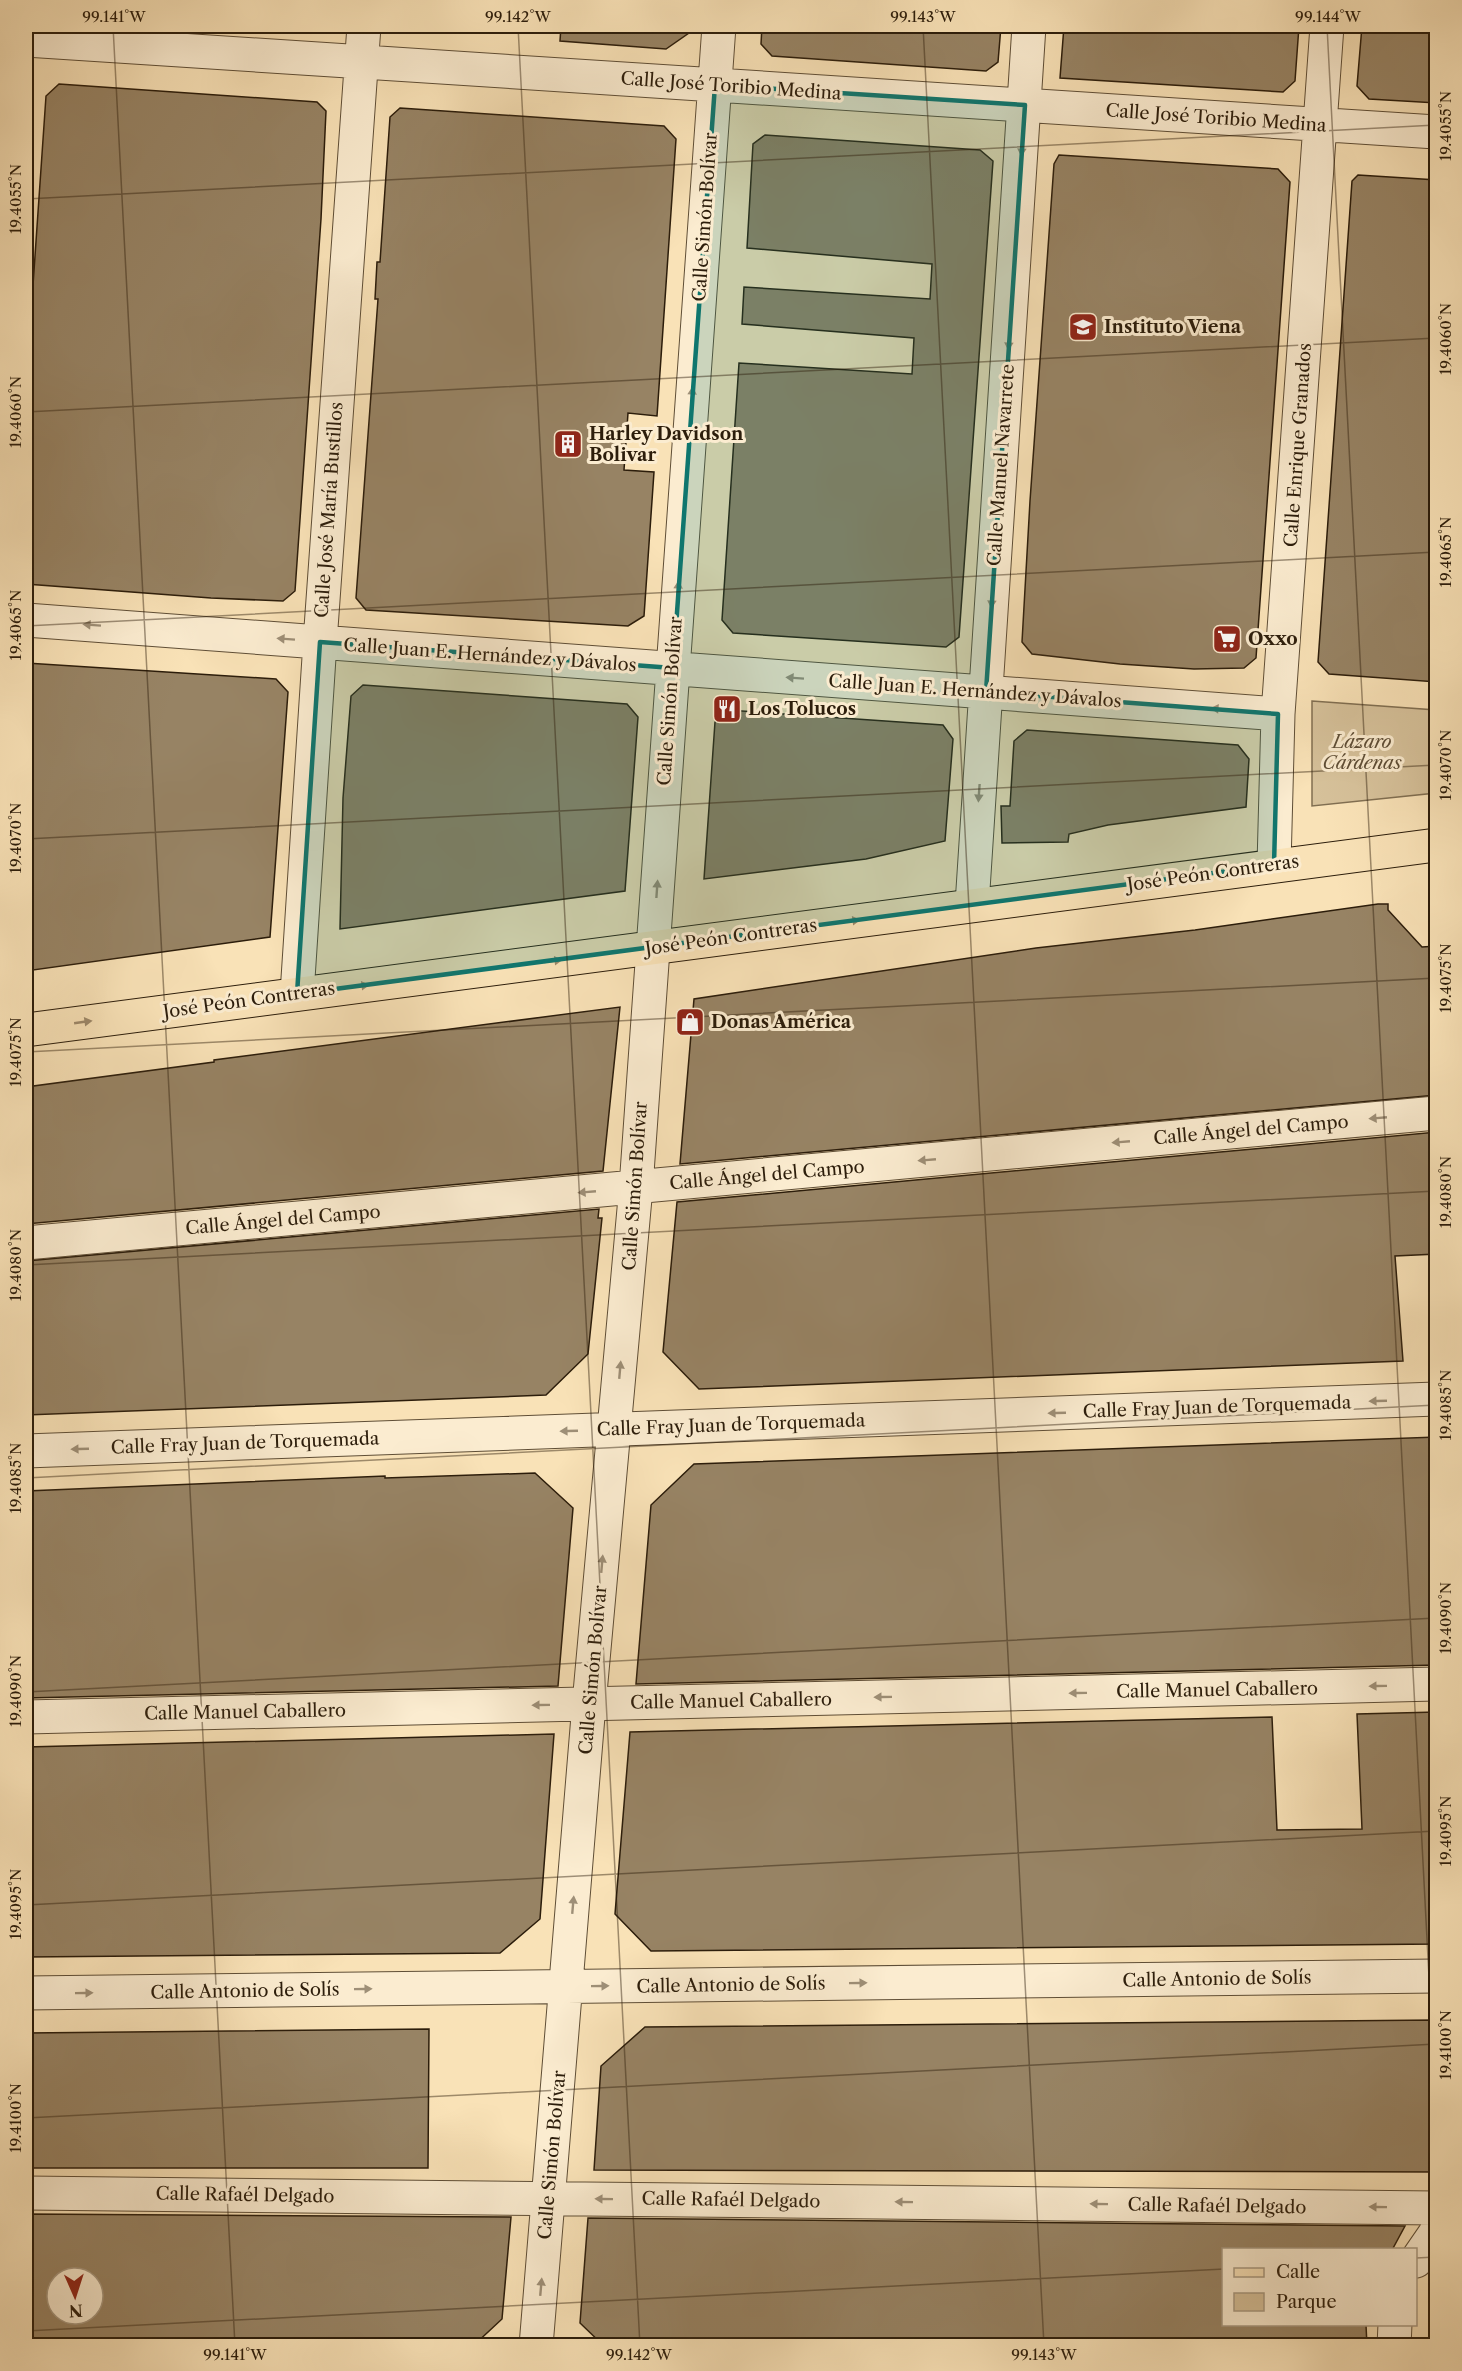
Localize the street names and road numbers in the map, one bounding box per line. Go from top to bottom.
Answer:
street label: Calle José Toribio Medina [620,67,843,105]
street label: Calle José Toribio Medina [1105,99,1328,137]
street label: Calle Simón Bolívar [688,131,722,302]
street label: Calle Enrique Granados [1280,342,1316,548]
street label: Calle Manuel Navarrete [983,363,1019,567]
street label: Calle José María Bustillos [310,401,348,619]
street label: Calle Simón Bolívar [653,615,687,786]
street label: Calle Juan E. Hernández y Dávalos [343,634,637,676]
street label: Calle Juan E. Hernández y Dávalos [828,670,1122,712]
street label: José Peón Contreras [1123,850,1300,896]
street label: José Peón Contreras [641,914,818,960]
street label: José Peón Contreras [159,977,336,1023]
street label: Calle Simón Bolívar [618,1100,652,1271]
street label: Calle Ángel del Campo [1152,1110,1350,1149]
street label: Calle Ángel del Campo [668,1155,866,1194]
street label: Calle Ángel del Campo [184,1200,382,1239]
street label: Calle Fray Juan de Torquemada [1082,1391,1352,1423]
street label: Calle Fray Juan de Torquemada [596,1409,866,1441]
street label: Calle Fray Juan de Torquemada [110,1427,380,1459]
street label: Calle Simón Bolívar [575,1584,611,1755]
street label: Calle Manuel Caballero [1116,1677,1318,1703]
street label: Calle Manuel Caballero [630,1688,832,1714]
street label: Calle Manuel Caballero [144,1699,346,1725]
street label: Calle Antonio de Solís [1122,1966,1312,1992]
street label: Calle Antonio de Solís [636,1972,826,1998]
street label: Calle Antonio de Solís [150,1978,340,2004]
street label: Calle Simón Bolívar [534,2069,570,2240]
street label: Calle Rafaél Delgado [155,2182,335,2208]
street label: Calle Rafaél Delgado [641,2187,821,2213]
street label: Calle Rafaél Delgado [1127,2193,1307,2219]

